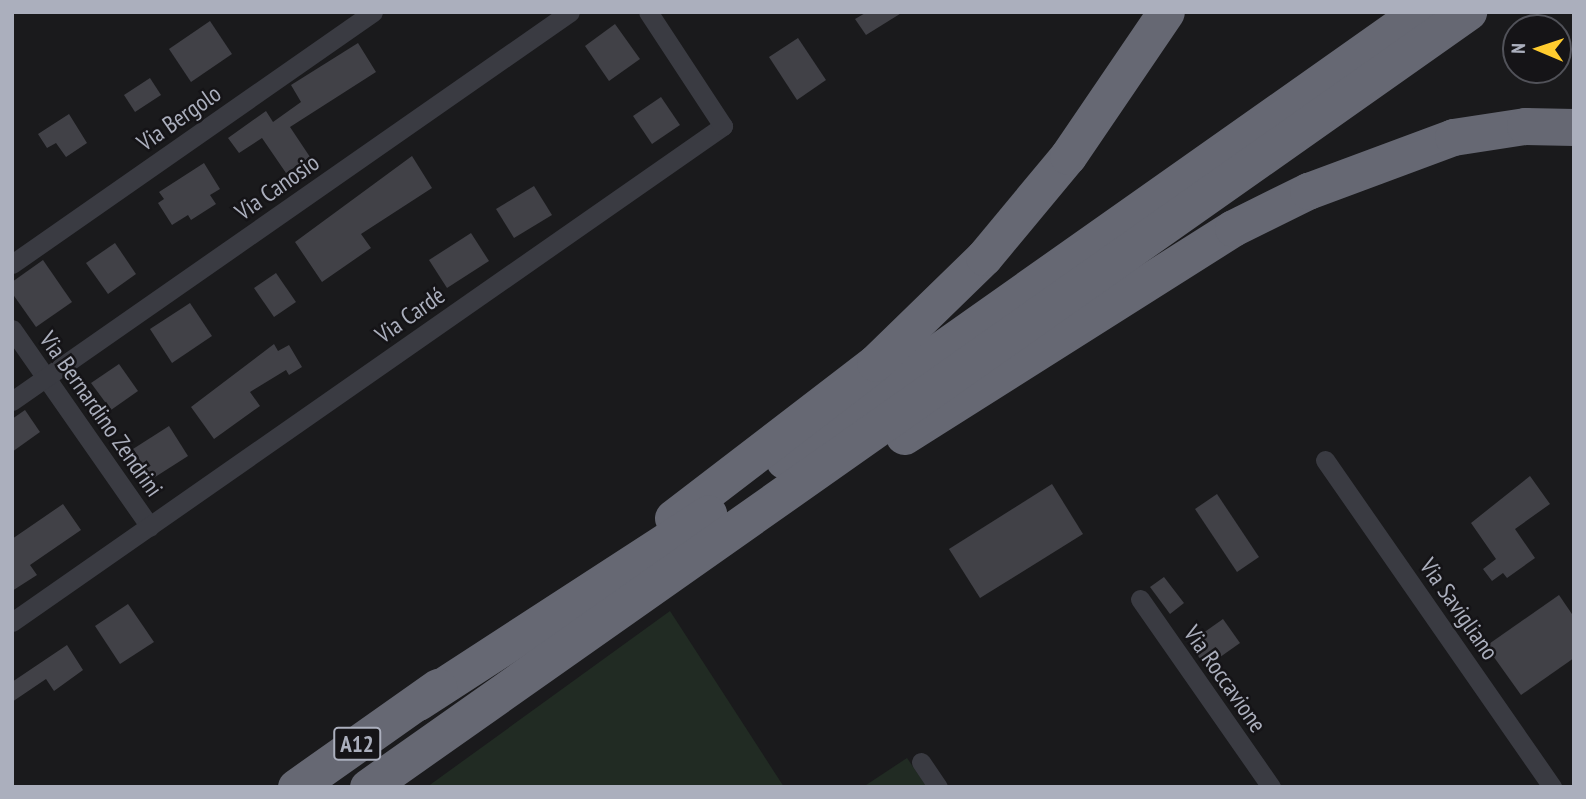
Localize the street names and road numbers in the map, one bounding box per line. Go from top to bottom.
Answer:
street label: Via Bergolo [132,79,226,157]
street label: Via Canosio [229,148,325,226]
street label: Via Cardé [370,281,450,349]
street label: Via Bernardino Zendrini [33,326,169,502]
street label: Via Savigliano [1414,553,1504,665]
street label: Via Roccavione [1178,620,1272,738]
road number: A12 [332,724,382,764]

